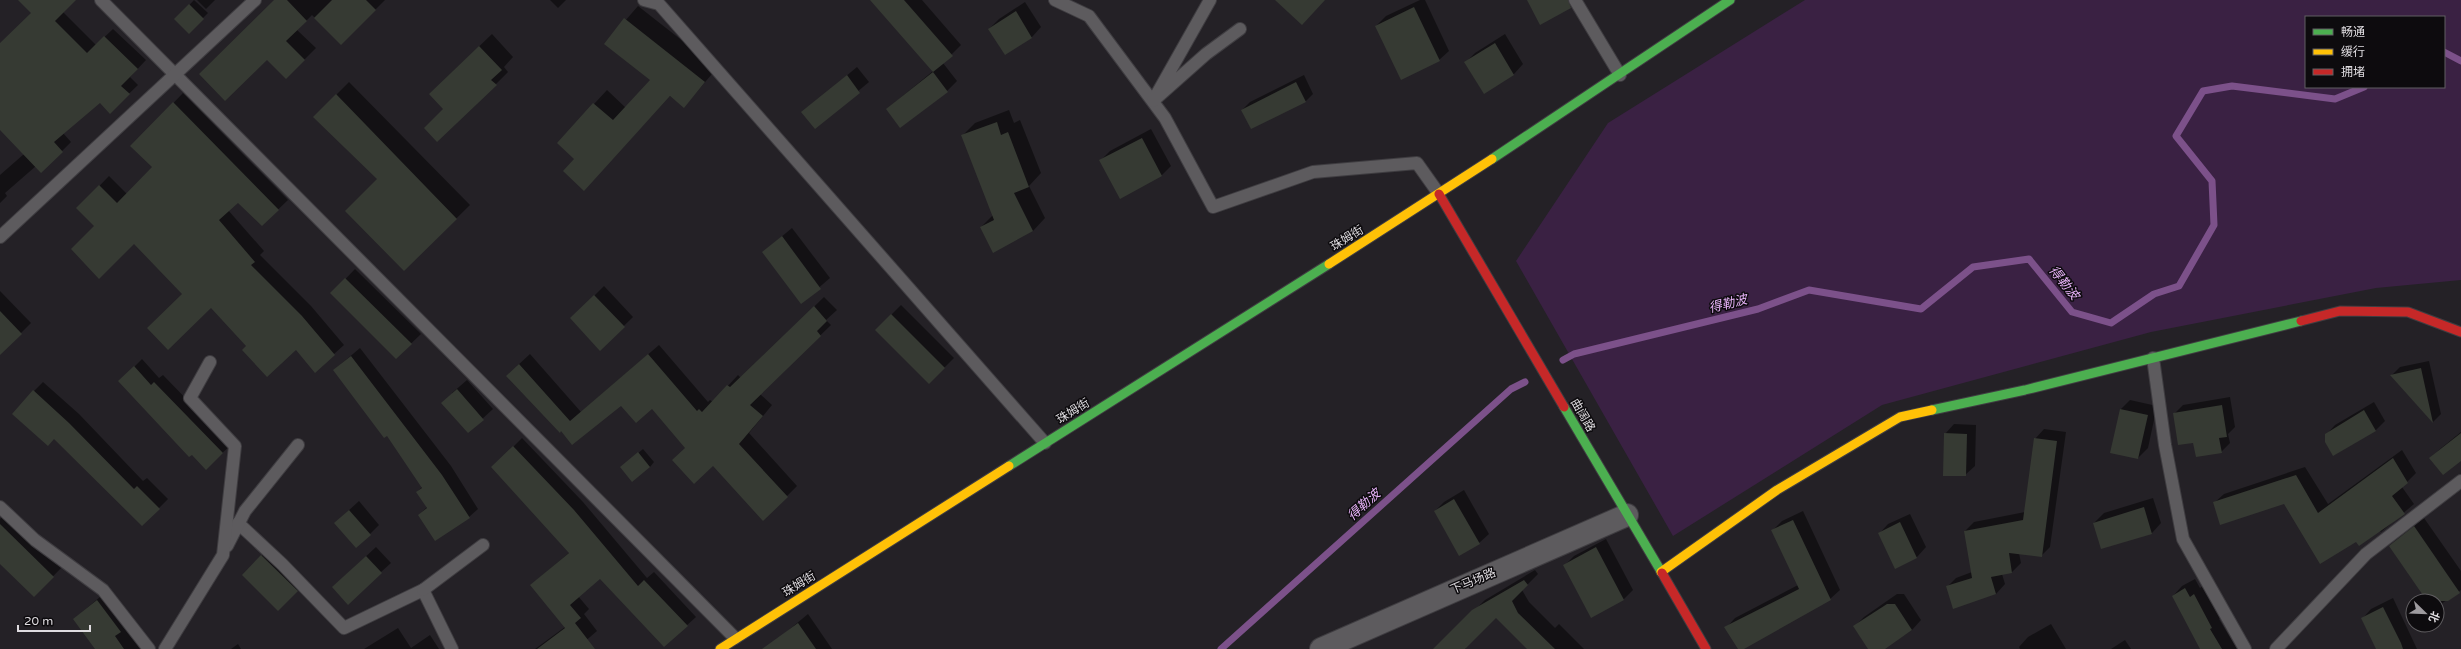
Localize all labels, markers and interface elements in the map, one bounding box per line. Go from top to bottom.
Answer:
legend [2305,16,2445,88]
text: 畅通 [2341,25,2365,39]
text: 缓行 [2341,45,2365,59]
text: 拥堵 [2341,65,2365,79]
street label: 珠姆街 [1328,223,1366,253]
water label: 得勒波 [2046,263,2084,305]
water label: 得勒波 [1707,291,1751,316]
street label: 珠姆街 [1054,396,1092,426]
street label: 曲阔路 [1568,396,1598,434]
water label: 得勒波 [1344,485,1385,524]
street label: 下马场路 [1448,565,1498,597]
street label: 珠姆街 [780,569,818,599]
north arrow [2405,593,2445,633]
scale bar [18,607,90,633]
text: 北 [2426,609,2442,624]
text: 20 m [24,614,53,628]

